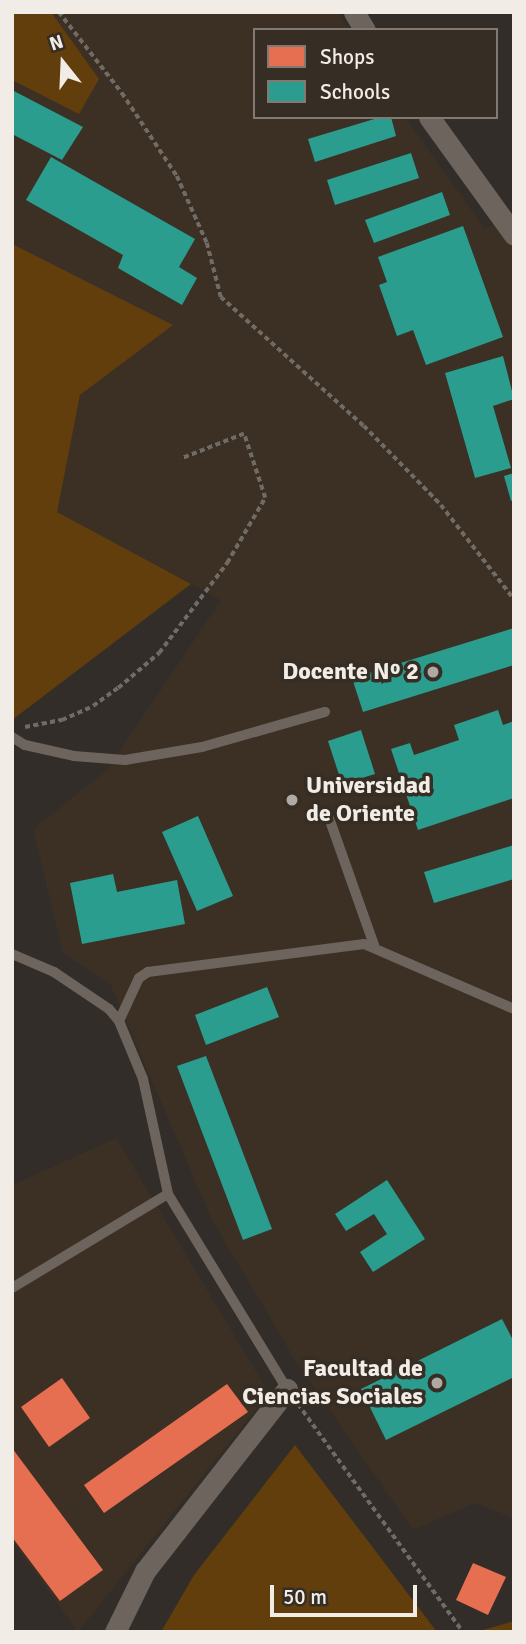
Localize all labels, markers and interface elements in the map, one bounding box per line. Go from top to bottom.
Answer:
north arrow [28,28,98,98]
legend [253,28,498,119]
text: N [47,30,67,56]
text: Shops [320,44,374,70]
text: Schools [320,79,390,105]
place label: Docente Nº 2 [282,658,419,686]
marker: Docente Nº 2 [425,664,441,680]
place label: Universidad de Oriente [306,772,431,828]
marker: Universidad de Oriente [284,792,300,808]
place label: Facultad de Ciencias Sociales [242,1355,423,1411]
marker: Facultad de Ciencias Sociales [429,1375,445,1391]
scale bar [274,1570,421,1614]
text: 50 m [283,1584,327,1610]

